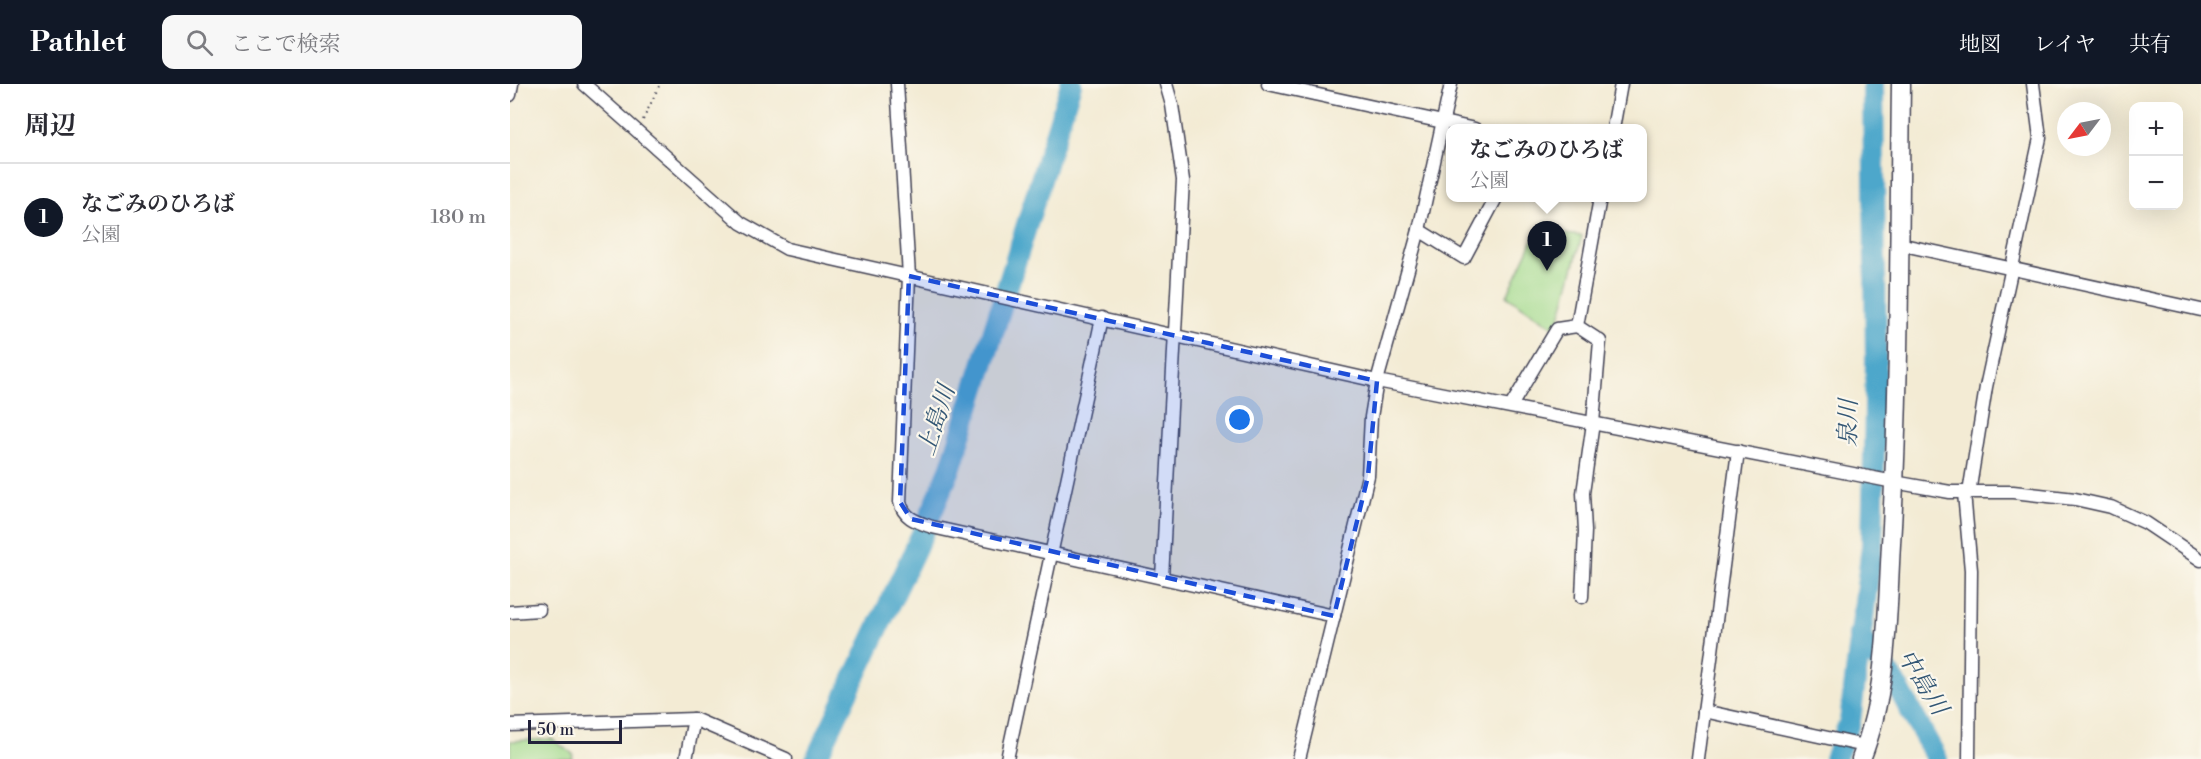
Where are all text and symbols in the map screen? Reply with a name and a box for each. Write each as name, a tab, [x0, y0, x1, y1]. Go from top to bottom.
search box	[162, 15, 582, 69]
text: Pathlet	[30, 25, 126, 60]
icon: search	[183, 26, 216, 59]
text: ここで検索	[231, 31, 341, 58]
text: 地図	[1959, 32, 2001, 58]
text: レイヤ	[2034, 32, 2096, 58]
text: 共有	[2129, 32, 2171, 58]
north arrow	[2057, 102, 2111, 156]
map controls	[2129, 102, 2183, 210]
button: +	[2129, 102, 2183, 156]
text: 周辺	[24, 110, 76, 142]
popup	[1446, 124, 1647, 202]
text: なごみのひろば	[1469, 137, 1624, 164]
button: −	[2129, 156, 2183, 210]
text: 公園	[1469, 169, 1509, 194]
text: なごみのひろば	[81, 191, 235, 218]
text: 1	[39, 205, 48, 230]
text: 180 m	[431, 205, 486, 230]
pin: 1	[1528, 222, 1566, 271]
text: 公園	[81, 223, 121, 248]
water label: 上島川	[912, 379, 963, 459]
water label: 泉川	[1834, 396, 1864, 447]
your location	[1225, 405, 1254, 434]
water label: 中島川	[1890, 644, 1956, 724]
scale bar	[528, 717, 622, 744]
text: 50 m	[537, 720, 574, 740]

